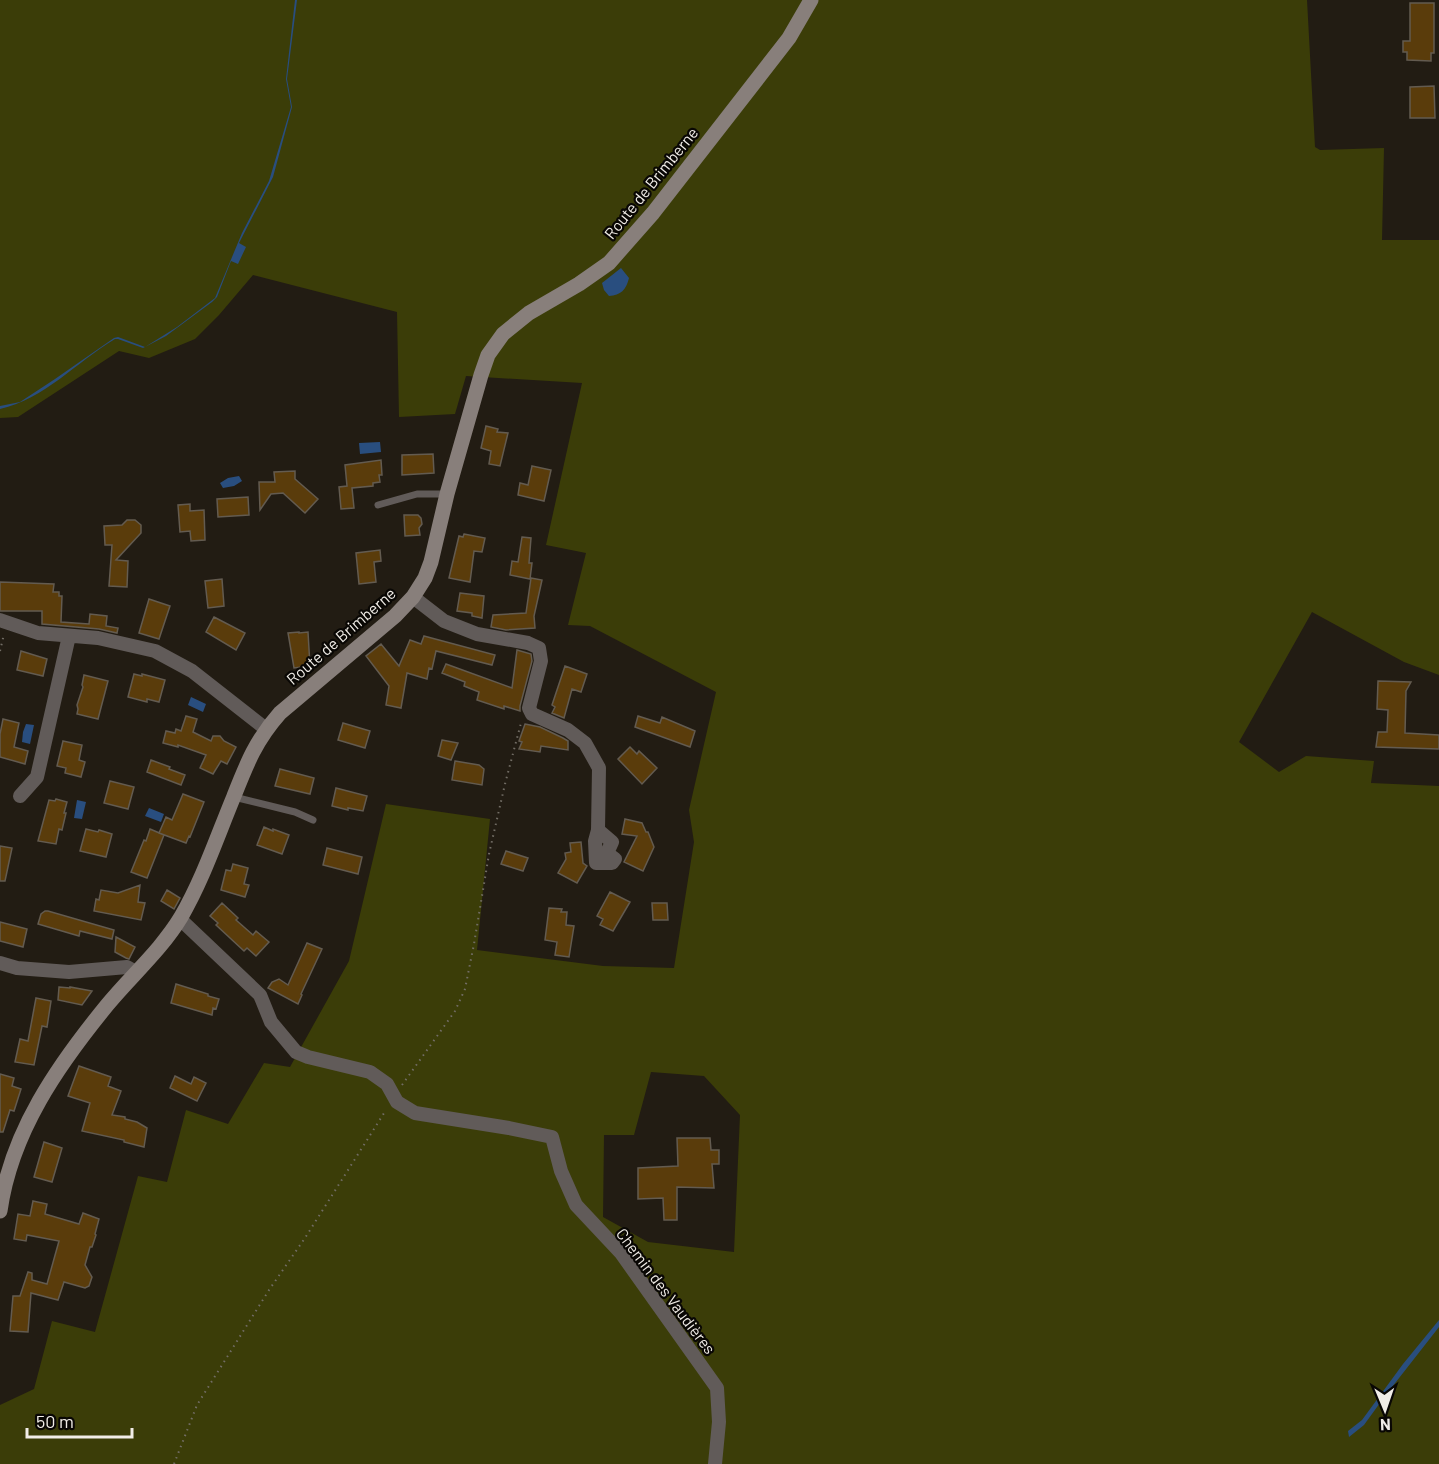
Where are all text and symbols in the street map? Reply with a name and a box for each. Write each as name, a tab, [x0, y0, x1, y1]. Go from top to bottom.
street label: Route de Brimberne	[600, 123, 701, 242]
street label: Route de Brimberne	[282, 583, 399, 688]
street label: Chemin des Vaudières	[613, 1224, 720, 1357]
north arrow	[1355, 1380, 1415, 1440]
scale bar	[27, 1401, 132, 1439]
text: 50 m	[36, 1410, 74, 1432]
text: N	[1380, 1416, 1391, 1435]

